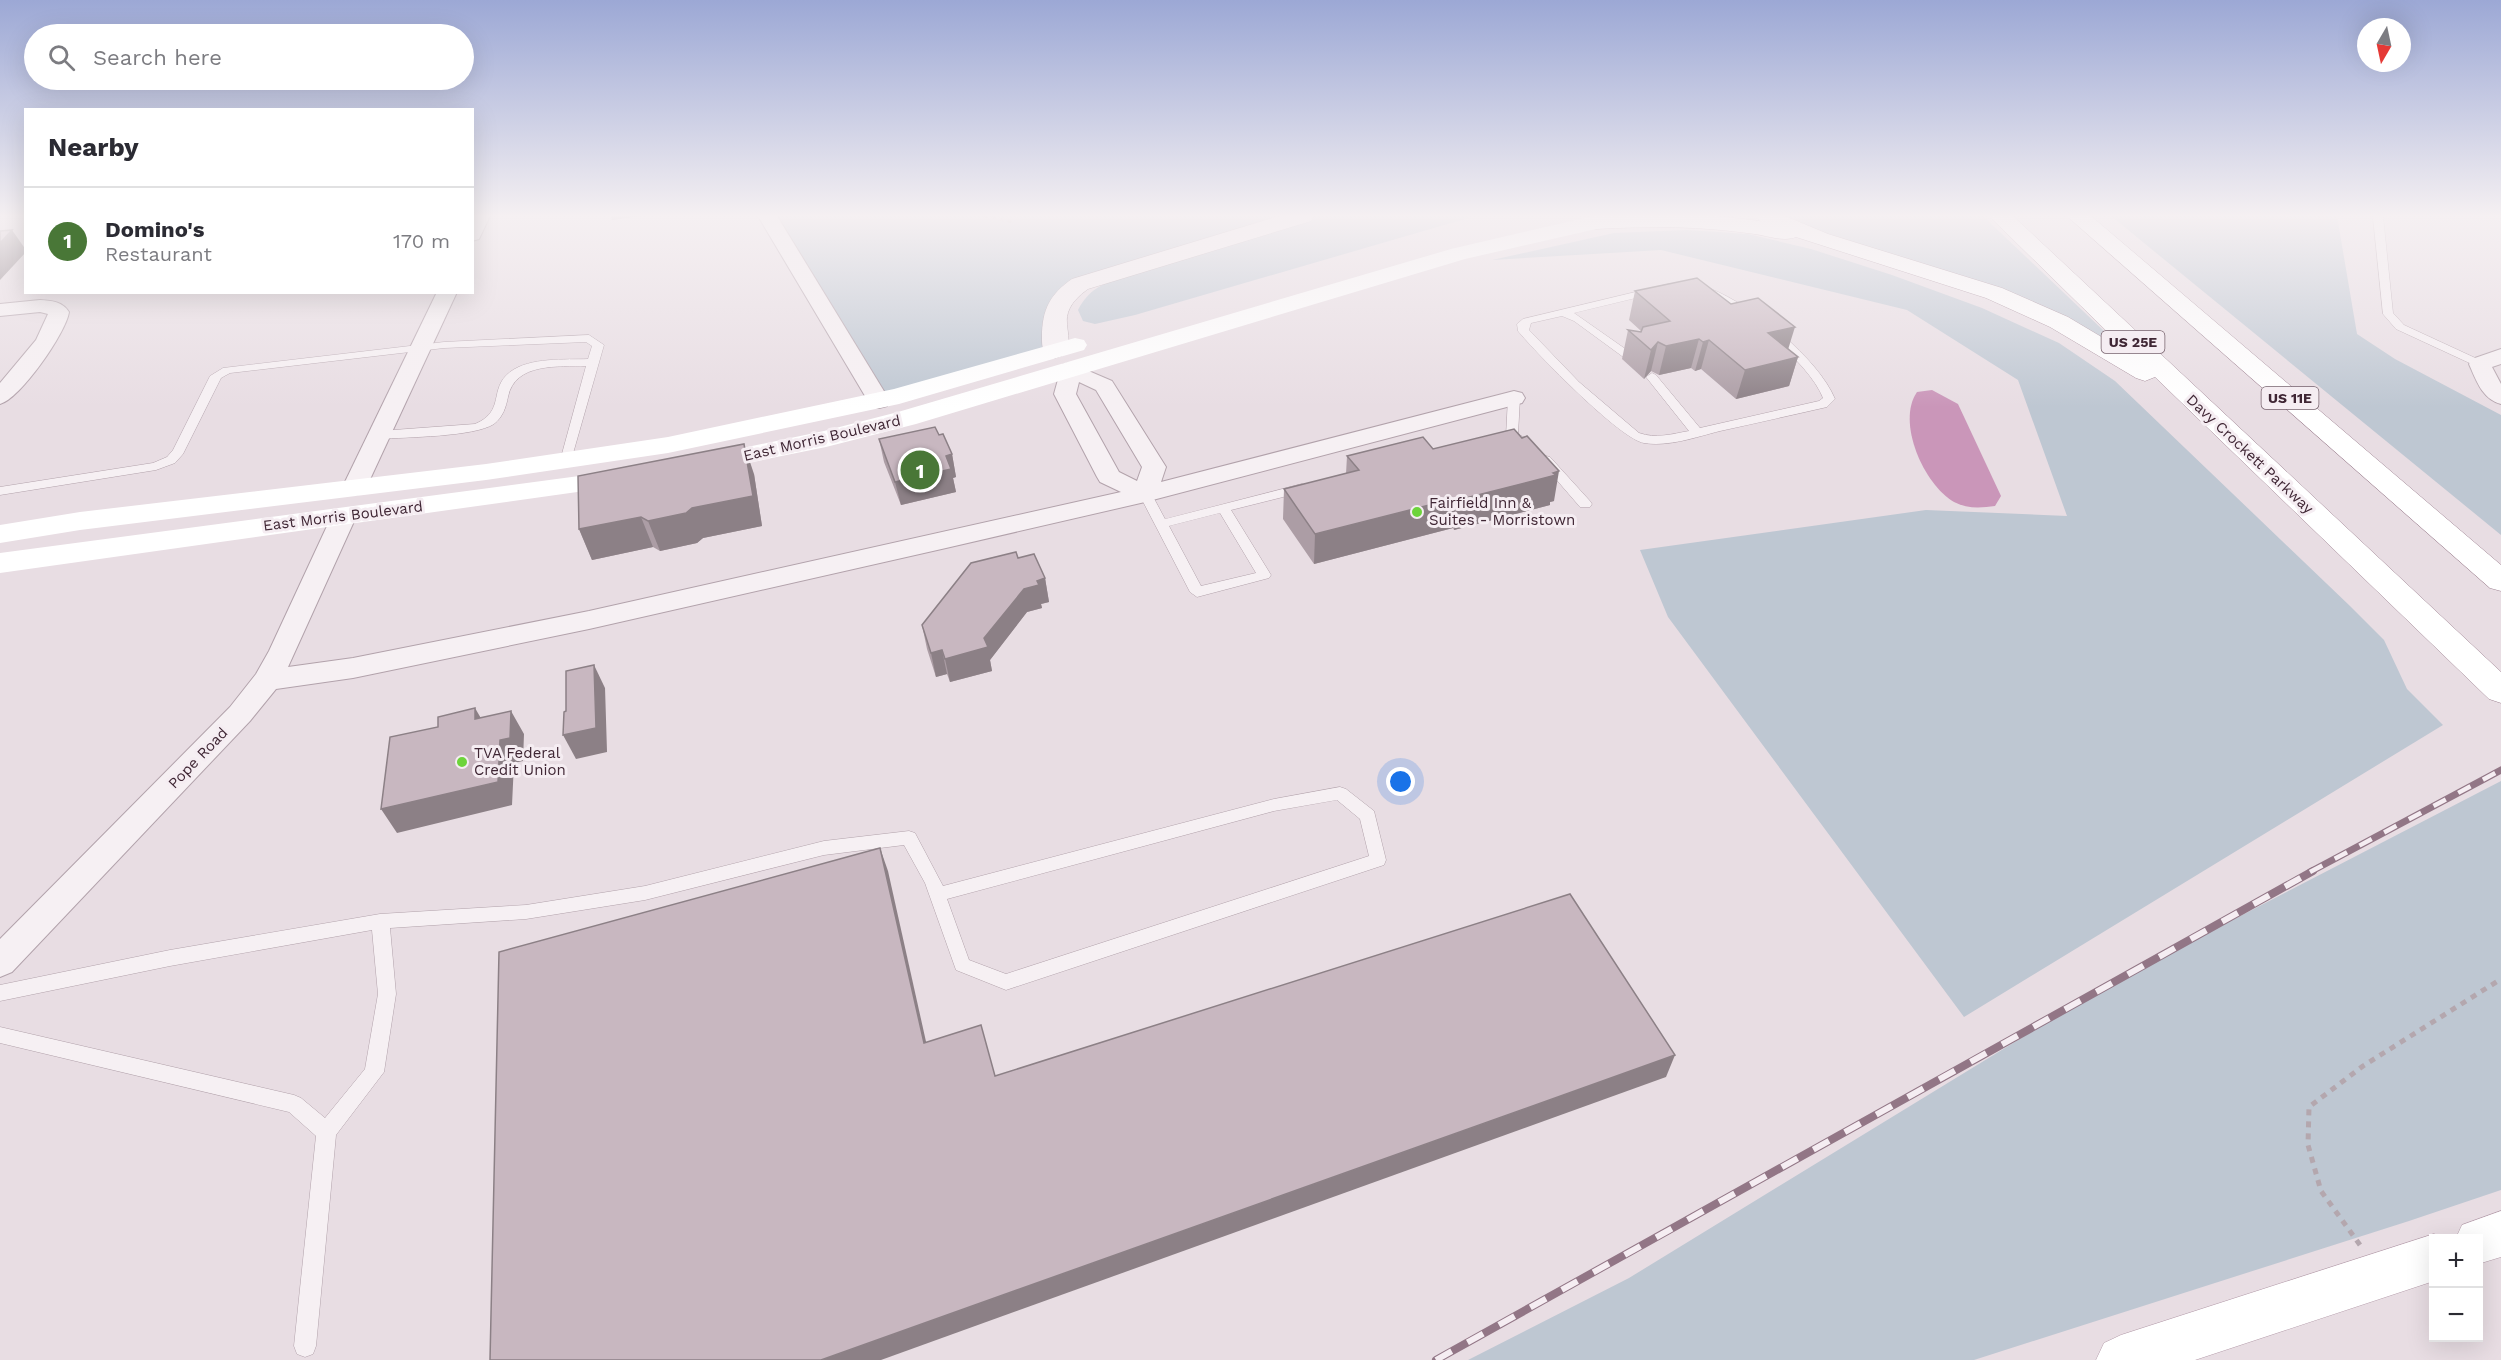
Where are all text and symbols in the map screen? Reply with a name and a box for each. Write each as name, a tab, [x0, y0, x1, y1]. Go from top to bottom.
north arrow	[2357, 18, 2411, 72]
search box	[24, 24, 474, 90]
icon: search	[45, 41, 78, 74]
text: Search here	[93, 45, 222, 70]
text: Nearby	[48, 132, 139, 162]
text: Domino's	[105, 217, 204, 242]
text: 1	[63, 229, 72, 253]
text: 170 m	[393, 229, 450, 253]
text: Restaurant	[105, 242, 212, 266]
road number: US 25E	[2102, 331, 2164, 353]
road number: US 11E	[2262, 387, 2318, 409]
street label: Davy Crockett Parkway	[2183, 391, 2317, 518]
street label: East Morris Boulevard	[742, 411, 902, 465]
pin: 1	[900, 448, 940, 492]
place label: Fairfield Inn & Suites - Morristown	[1429, 494, 1575, 529]
street label: East Morris Boulevard	[262, 497, 424, 535]
marker: Fairfield Inn & Suites - Morristown	[1410, 505, 1424, 519]
street label: Pope Road	[164, 724, 232, 792]
place label: TVA Federal Credit Union	[474, 744, 566, 779]
marker: TVA Federal Credit Union	[455, 755, 469, 769]
your location	[1386, 767, 1415, 796]
map controls	[2429, 1234, 2483, 1342]
button: +	[2429, 1234, 2483, 1288]
button: −	[2429, 1288, 2483, 1342]

